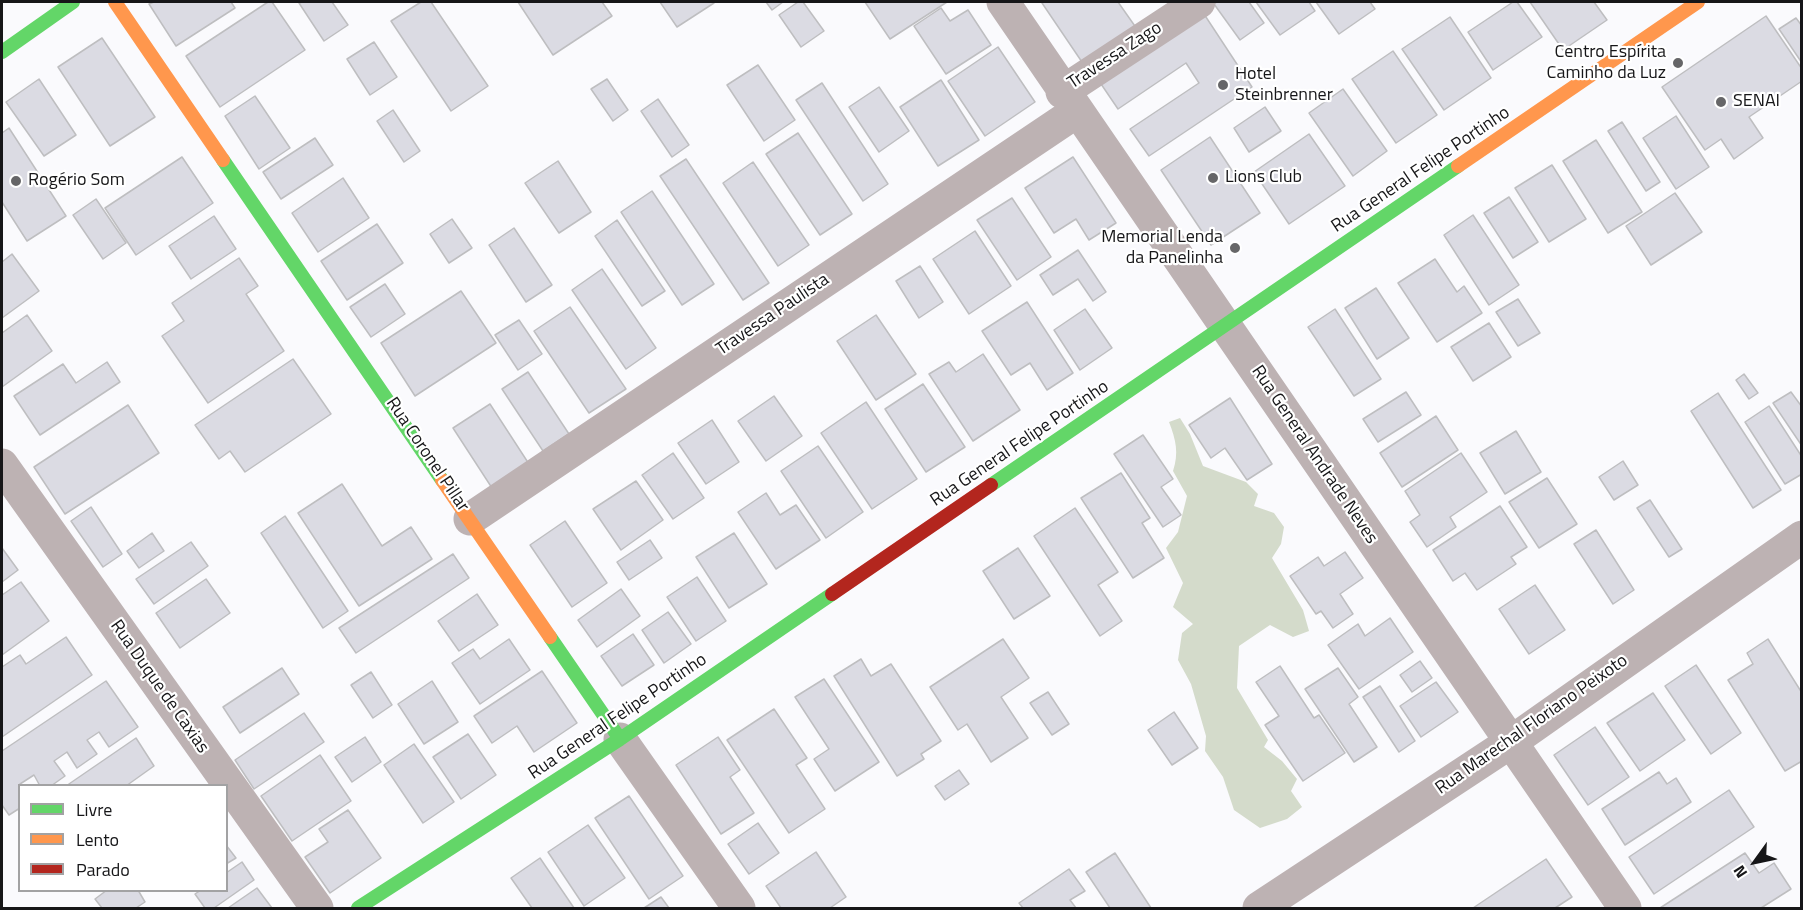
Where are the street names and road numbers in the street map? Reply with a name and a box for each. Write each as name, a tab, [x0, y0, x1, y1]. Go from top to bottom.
street label: Travessa Zago	[1064, 18, 1166, 94]
street label: Rua General Felipe Portinho	[1328, 102, 1514, 238]
street label: Travessa Paulista	[713, 269, 833, 361]
street label: Rua General Andrade Neves	[1246, 362, 1382, 548]
street label: Rua General Felipe Portinho	[927, 376, 1113, 512]
street label: Rua Coronel Pillar	[381, 394, 473, 516]
street label: Rua Duque de Caxias	[105, 616, 213, 758]
street label: Rua General Felipe Portinho	[525, 649, 711, 785]
street label: Rua Marechal Floriano Peixoto	[1432, 650, 1632, 800]

